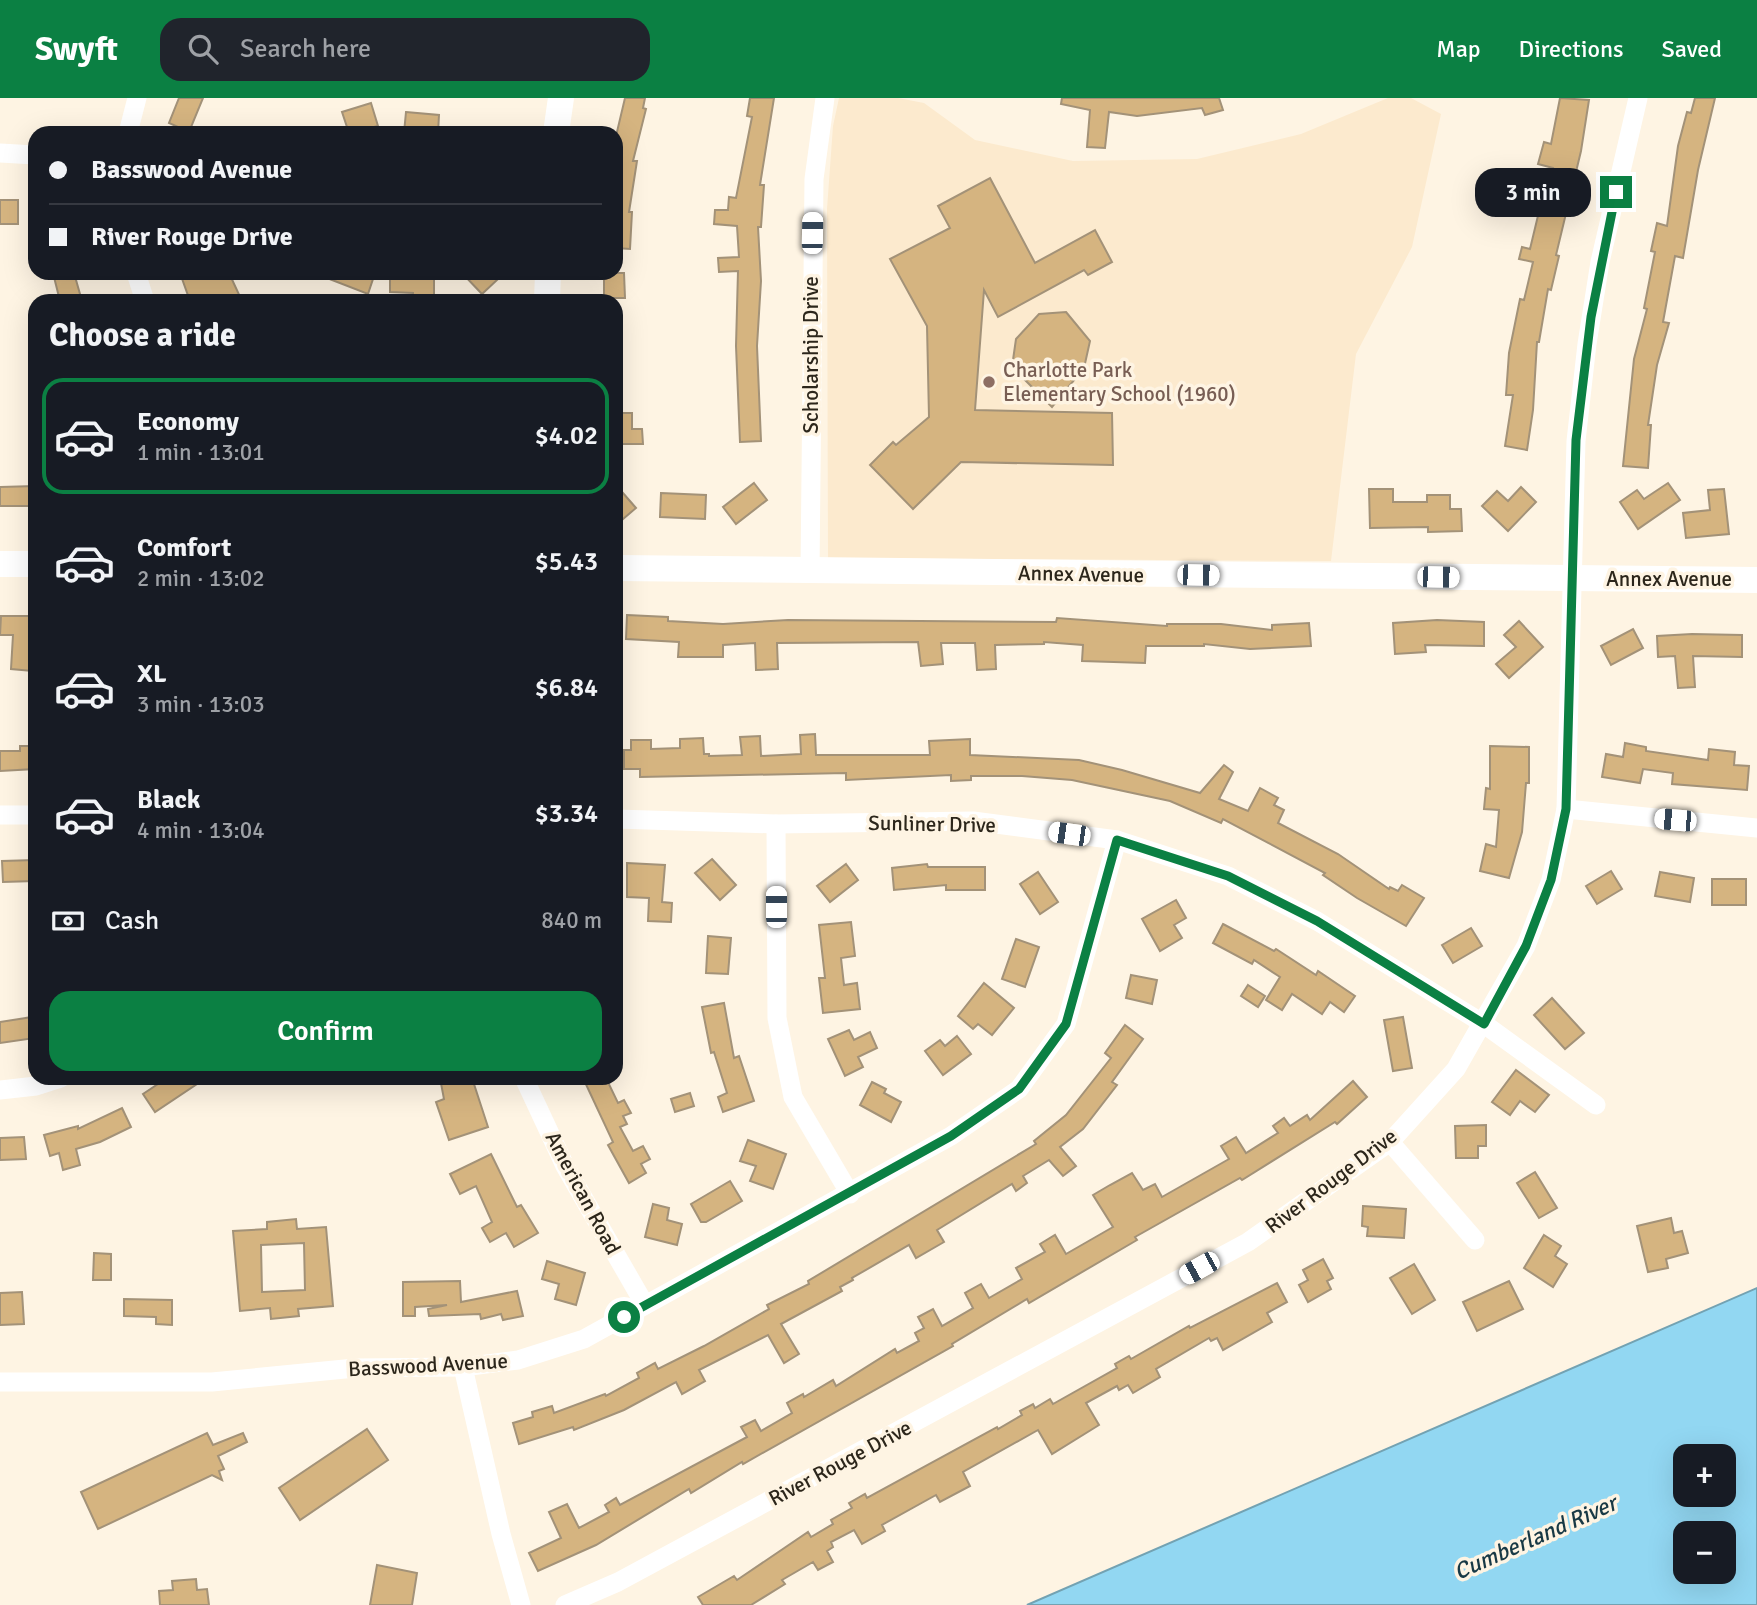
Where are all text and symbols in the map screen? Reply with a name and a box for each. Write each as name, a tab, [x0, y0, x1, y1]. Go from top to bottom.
search box	[160, 18, 650, 81]
text: Swyft	[35, 29, 118, 70]
icon: search	[184, 30, 222, 68]
text: Search here	[240, 33, 371, 65]
text: Map	[1436, 34, 1481, 64]
text: Directions	[1519, 34, 1624, 64]
text: Saved	[1662, 34, 1722, 64]
text: Basswood Avenue	[91, 154, 292, 186]
callout: 3 min	[1476, 168, 1592, 217]
route end	[1600, 176, 1632, 208]
text: 3 min	[1505, 178, 1561, 207]
car	[802, 212, 823, 254]
text: River Rouge Drive	[91, 221, 293, 253]
street label: Scholarship Drive	[798, 276, 824, 434]
text: Choose a ride	[49, 316, 236, 355]
place label: Charlotte Park Elementary School (1960)	[1003, 357, 1236, 407]
marker: Charlotte Park Elementary School (1960)	[981, 374, 997, 390]
icon: car	[53, 405, 116, 468]
text: Economy	[137, 406, 239, 438]
text: $4.02	[535, 420, 598, 452]
text: 1 min · 13:01	[137, 438, 265, 467]
icon: car	[53, 531, 116, 594]
text: Comfort	[137, 532, 231, 564]
text: $5.43	[535, 546, 598, 578]
street label: Annex Avenue	[1018, 560, 1144, 588]
text: 2 min · 13:02	[137, 564, 265, 593]
car	[1177, 564, 1220, 586]
car	[1417, 566, 1460, 588]
street label: Annex Avenue	[1606, 566, 1732, 592]
icon: car	[53, 657, 116, 720]
text: XL	[137, 658, 167, 690]
text: $6.84	[535, 672, 598, 704]
text: 3 min · 13:03	[137, 690, 265, 719]
icon: car	[53, 783, 116, 846]
text: Black	[137, 784, 200, 816]
text: $3.34	[535, 798, 598, 830]
car	[1654, 808, 1697, 832]
street label: Sunliner Drive	[868, 810, 996, 838]
text: 4 min · 13:04	[137, 816, 265, 845]
car	[1047, 821, 1092, 847]
car	[766, 886, 787, 928]
icon: cash	[49, 902, 87, 940]
text: Cash	[105, 905, 159, 937]
text: 840 m	[541, 906, 602, 935]
button: Confirm	[49, 991, 602, 1071]
street label: River Rouge Drive	[1260, 1123, 1402, 1239]
street label: American Road	[540, 1127, 626, 1259]
car	[1176, 1249, 1223, 1287]
route start	[608, 1301, 640, 1333]
street label: Basswood Avenue	[347, 1348, 509, 1382]
street label: River Rouge Drive	[764, 1414, 916, 1512]
map controls	[1673, 1444, 1736, 1584]
button: +	[1673, 1444, 1736, 1507]
water label: Cumberland River	[1449, 1487, 1624, 1586]
button: −	[1673, 1521, 1736, 1584]

